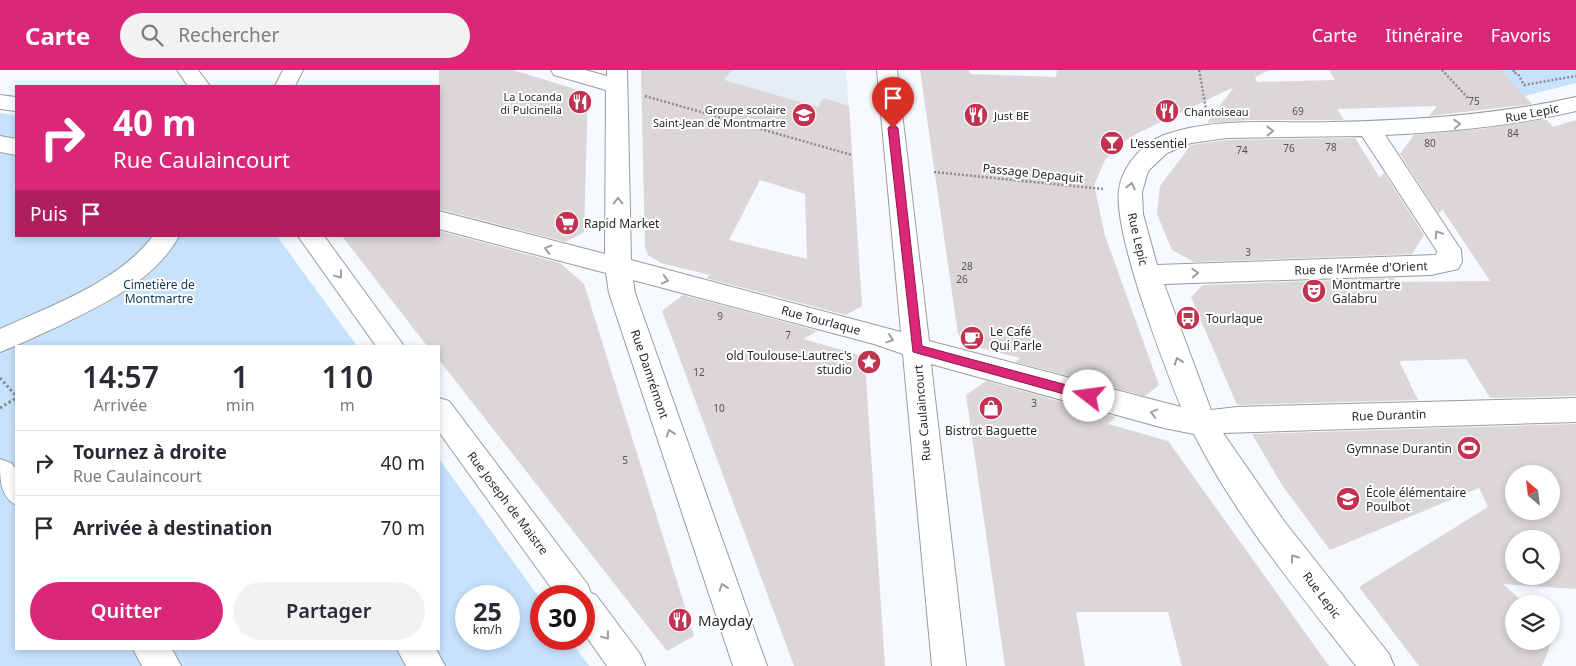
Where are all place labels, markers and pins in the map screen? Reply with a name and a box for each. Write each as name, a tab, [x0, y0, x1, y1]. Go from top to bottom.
pin	[872, 77, 914, 128]
place label: La Locanda di Pulcinella	[500, 89, 562, 117]
restaurant icon: La Locanda di Pulcinella	[567, 89, 593, 115]
restaurant icon: Chantoiseau	[1154, 98, 1180, 124]
place label: Groupe scolaire Saint-Jean de Montmartre	[653, 102, 786, 130]
school or university icon: Groupe scolaire Saint-Jean de Montmartre	[791, 102, 817, 128]
restaurant icon: Just BE	[963, 102, 989, 128]
place label: Chantoiseau	[1184, 104, 1249, 119]
place label: Just BE	[993, 108, 1029, 123]
bar icon: L'essentiel	[1099, 130, 1125, 156]
place label: L'essentiel	[1130, 135, 1187, 152]
supermarket icon: Rapid Market	[554, 210, 580, 236]
place label: Rapid Market	[584, 215, 660, 232]
place label: Montmartre Galabru	[1332, 276, 1401, 307]
theatre icon: Montmartre Galabru	[1301, 278, 1327, 304]
bus stop icon: Tourlaque	[1175, 305, 1201, 331]
place label: Tourlaque	[1206, 310, 1263, 327]
place label: Le Café Qui Parle	[990, 323, 1042, 354]
cafe icon: Le Café Qui Parle	[959, 325, 985, 351]
place label: old Toulouse-Lautrec's studio	[726, 347, 852, 378]
place icon: old Toulouse-Lautrec's studio	[856, 349, 882, 375]
shop icon: Bistrot Baguette	[978, 395, 1004, 421]
place label: Bistrot Baguette	[945, 422, 1037, 439]
sports icon: Gymnase Durantin	[1456, 435, 1482, 461]
place label: Gymnase Durantin	[1346, 440, 1452, 457]
place label: École élémentaire Poulbot	[1366, 484, 1467, 515]
school or university icon: École élémentaire Poulbot	[1335, 486, 1361, 512]
restaurant icon: Mayday	[667, 607, 693, 633]
place label: Mayday	[698, 610, 753, 630]

